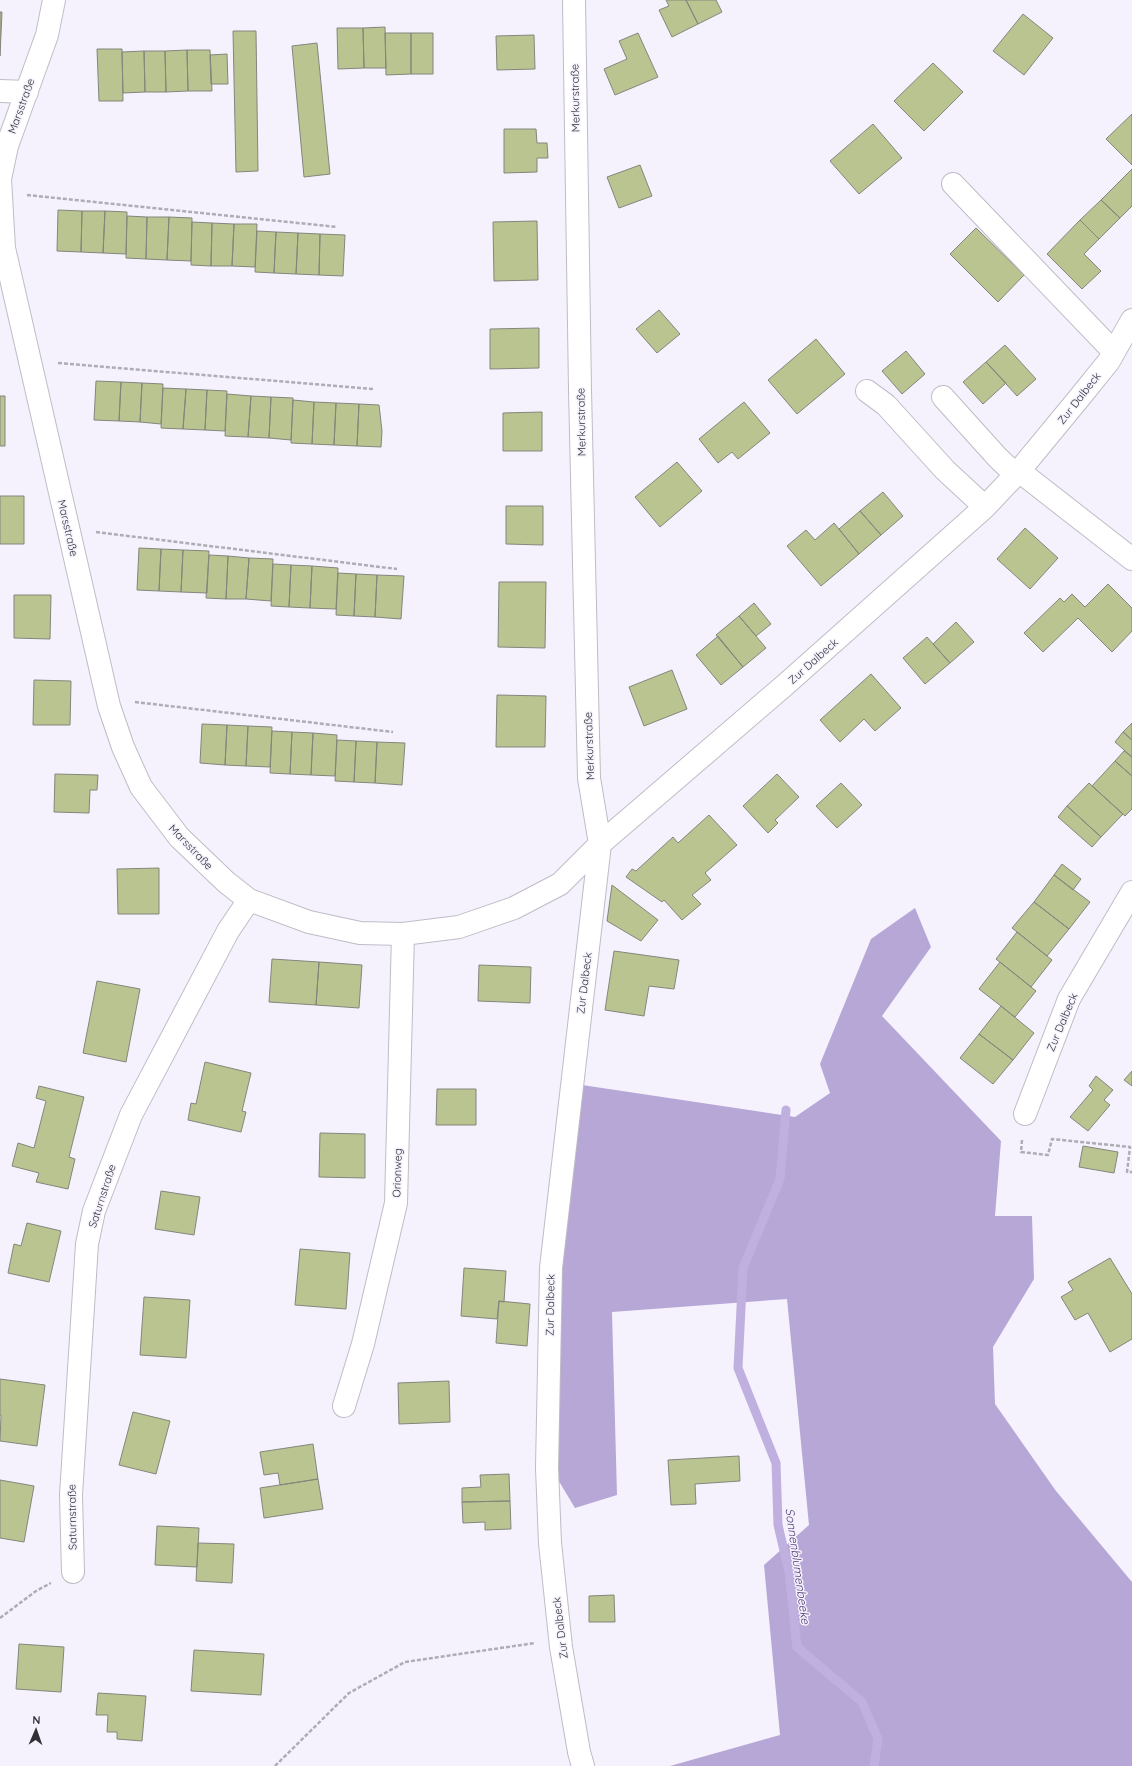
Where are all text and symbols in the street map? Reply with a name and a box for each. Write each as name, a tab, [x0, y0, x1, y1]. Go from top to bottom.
street label: Merkurstraße	[567, 64, 583, 132]
street label: Marsstraße	[5, 76, 37, 136]
street label: Zur Dalbeck	[1054, 369, 1104, 427]
street label: Merkurstraße	[573, 388, 589, 456]
street label: Marsstraße	[55, 498, 81, 558]
street label: Zur Dalbeck	[785, 635, 841, 687]
street label: Merkurstraße	[581, 712, 597, 780]
street label: Marsstraße	[166, 821, 216, 873]
street label: Zur Dalbeck	[573, 951, 595, 1015]
street label: Zur Dalbeck	[1043, 991, 1081, 1053]
street label: Orionweg	[389, 1148, 405, 1198]
street label: Saturnstraße	[85, 1162, 119, 1230]
street label: Zur Dalbeck	[542, 1274, 558, 1336]
street label: Saturnstraße	[64, 1484, 80, 1550]
water label: Sonnenblumenbeeke	[782, 1507, 814, 1626]
street label: Zur Dalbeck	[549, 1596, 571, 1660]
north arrow	[16, 1710, 56, 1750]
text: N	[32, 1713, 41, 1727]

